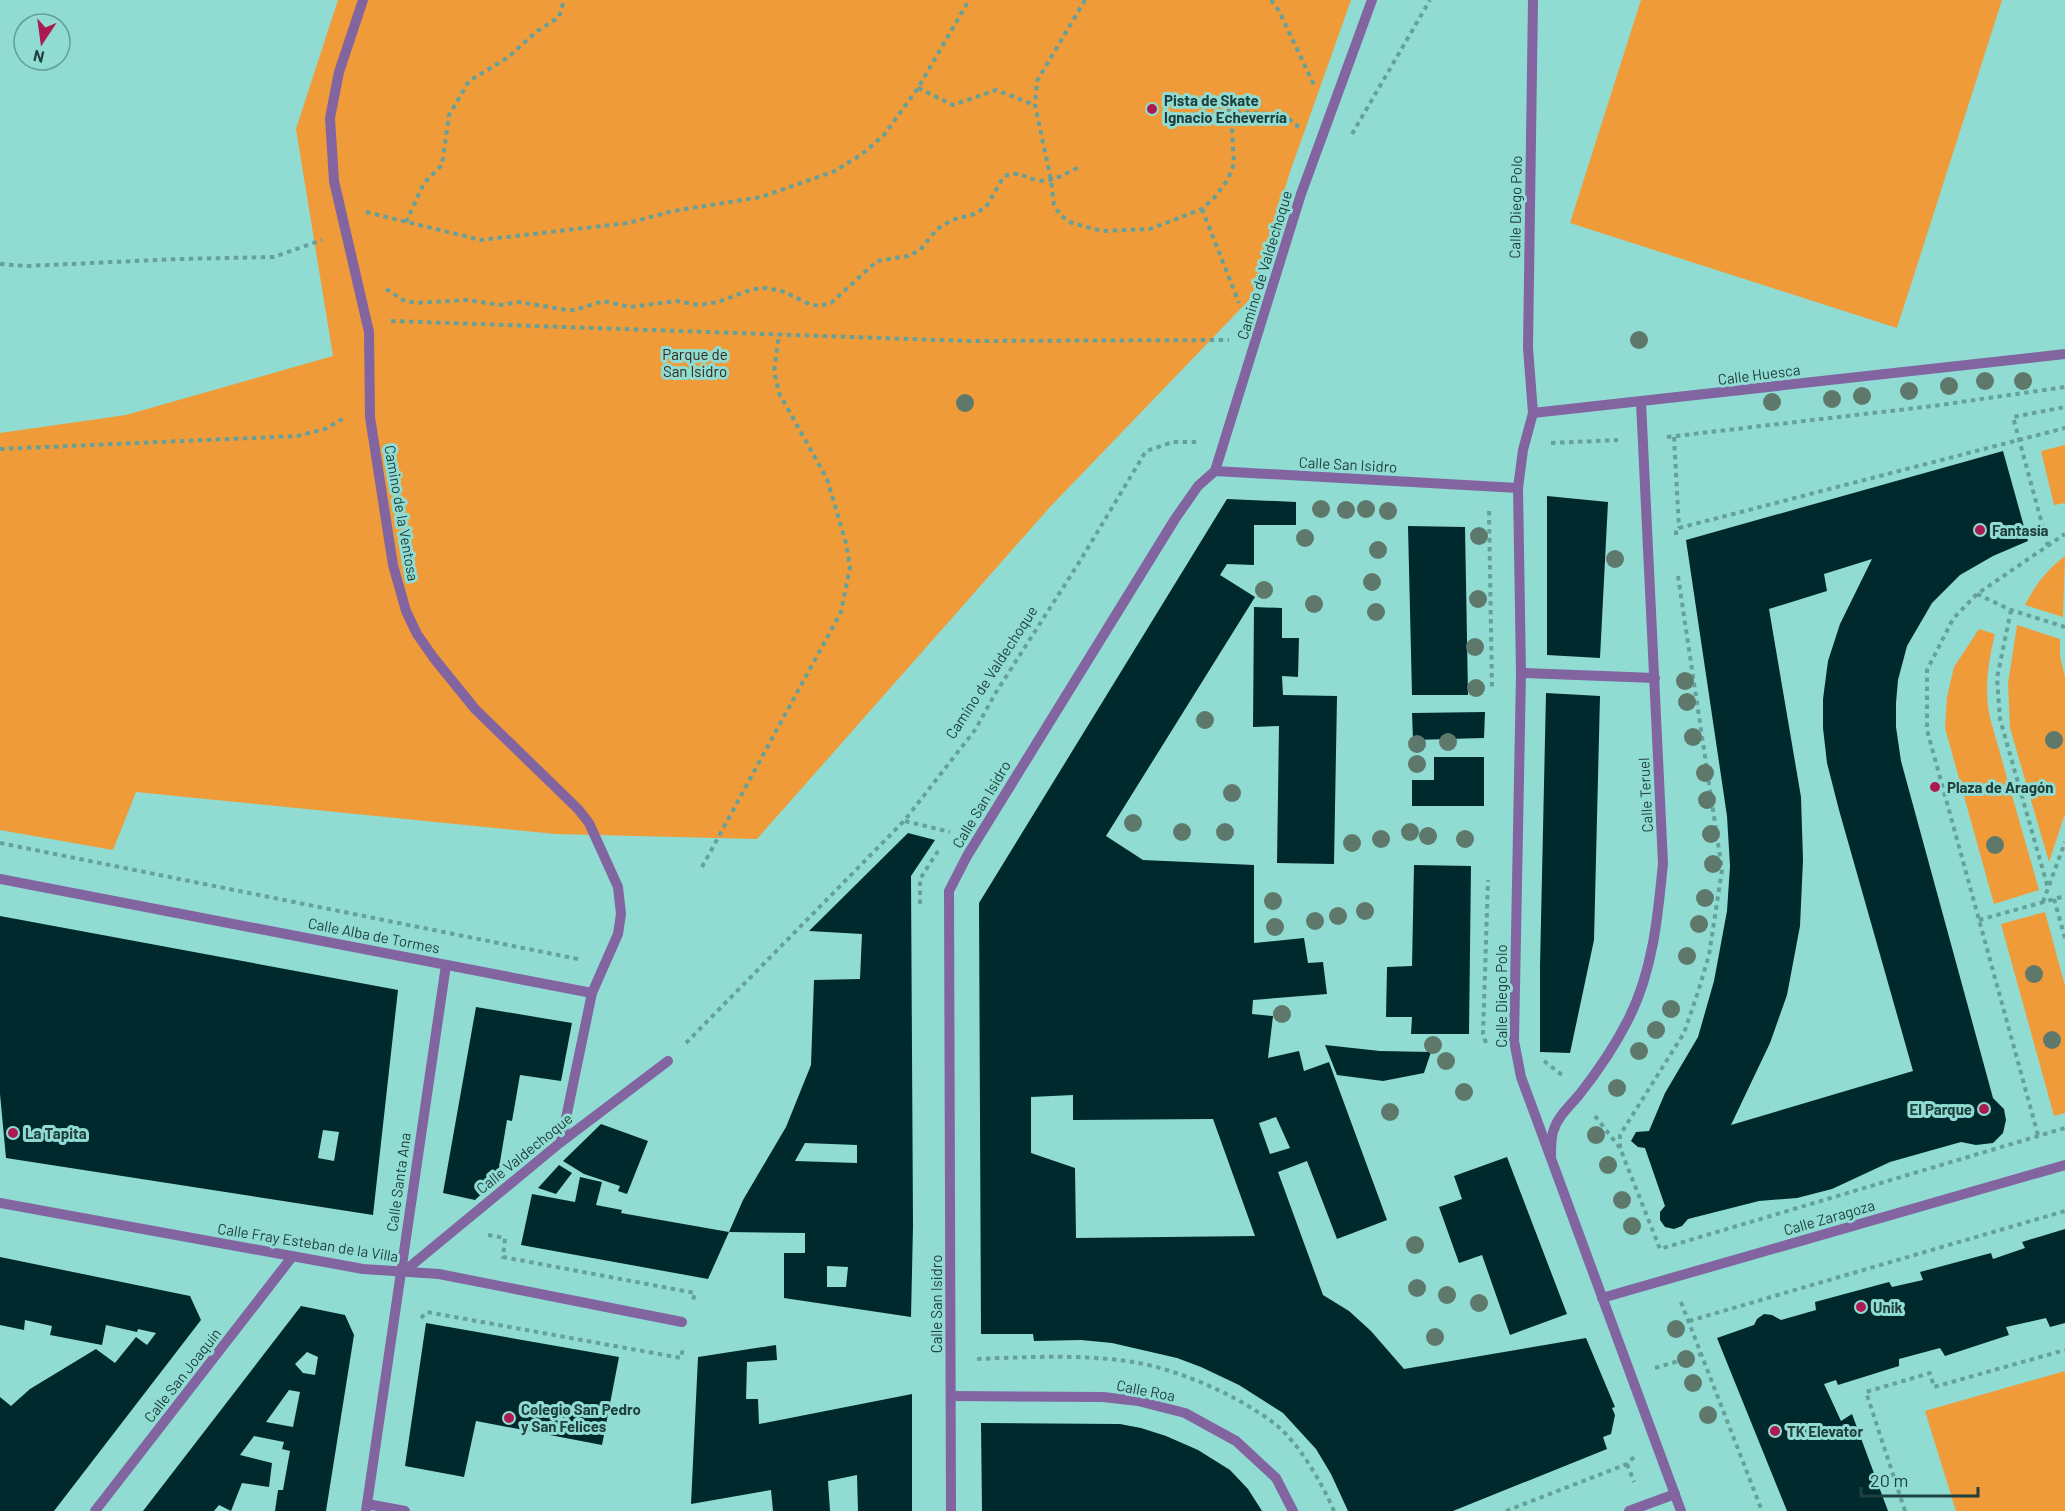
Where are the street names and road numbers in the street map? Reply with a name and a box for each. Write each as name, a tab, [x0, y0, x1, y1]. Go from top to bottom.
street label: Calle Diego Polo	[1505, 155, 1525, 259]
street label: Camino de Valdechoque	[1233, 188, 1295, 342]
street label: Calle Huesca	[1717, 360, 1801, 388]
street label: Camino de la Ventosa	[381, 444, 423, 582]
street label: Calle San Isidro	[1298, 452, 1398, 476]
street label: Camino de Valdechoque	[941, 602, 1041, 742]
street label: Calle San Isidro	[948, 757, 1014, 851]
street label: Calle Teruel	[1634, 757, 1656, 833]
street label: Calle Alba de Tormes	[307, 913, 441, 957]
street label: Calle Diego Polo	[1492, 944, 1510, 1048]
street label: Calle Valdechoque	[472, 1109, 576, 1197]
street label: Calle Santa Ana	[382, 1131, 414, 1233]
street label: Calle Zaragoza	[1781, 1195, 1877, 1239]
street label: Calle Fray Esteban de la Villa	[216, 1219, 400, 1265]
street label: Calle San Isidro	[927, 1255, 945, 1353]
street label: Calle San Joaquín	[140, 1324, 224, 1426]
street label: Calle Roa	[1115, 1375, 1177, 1405]

